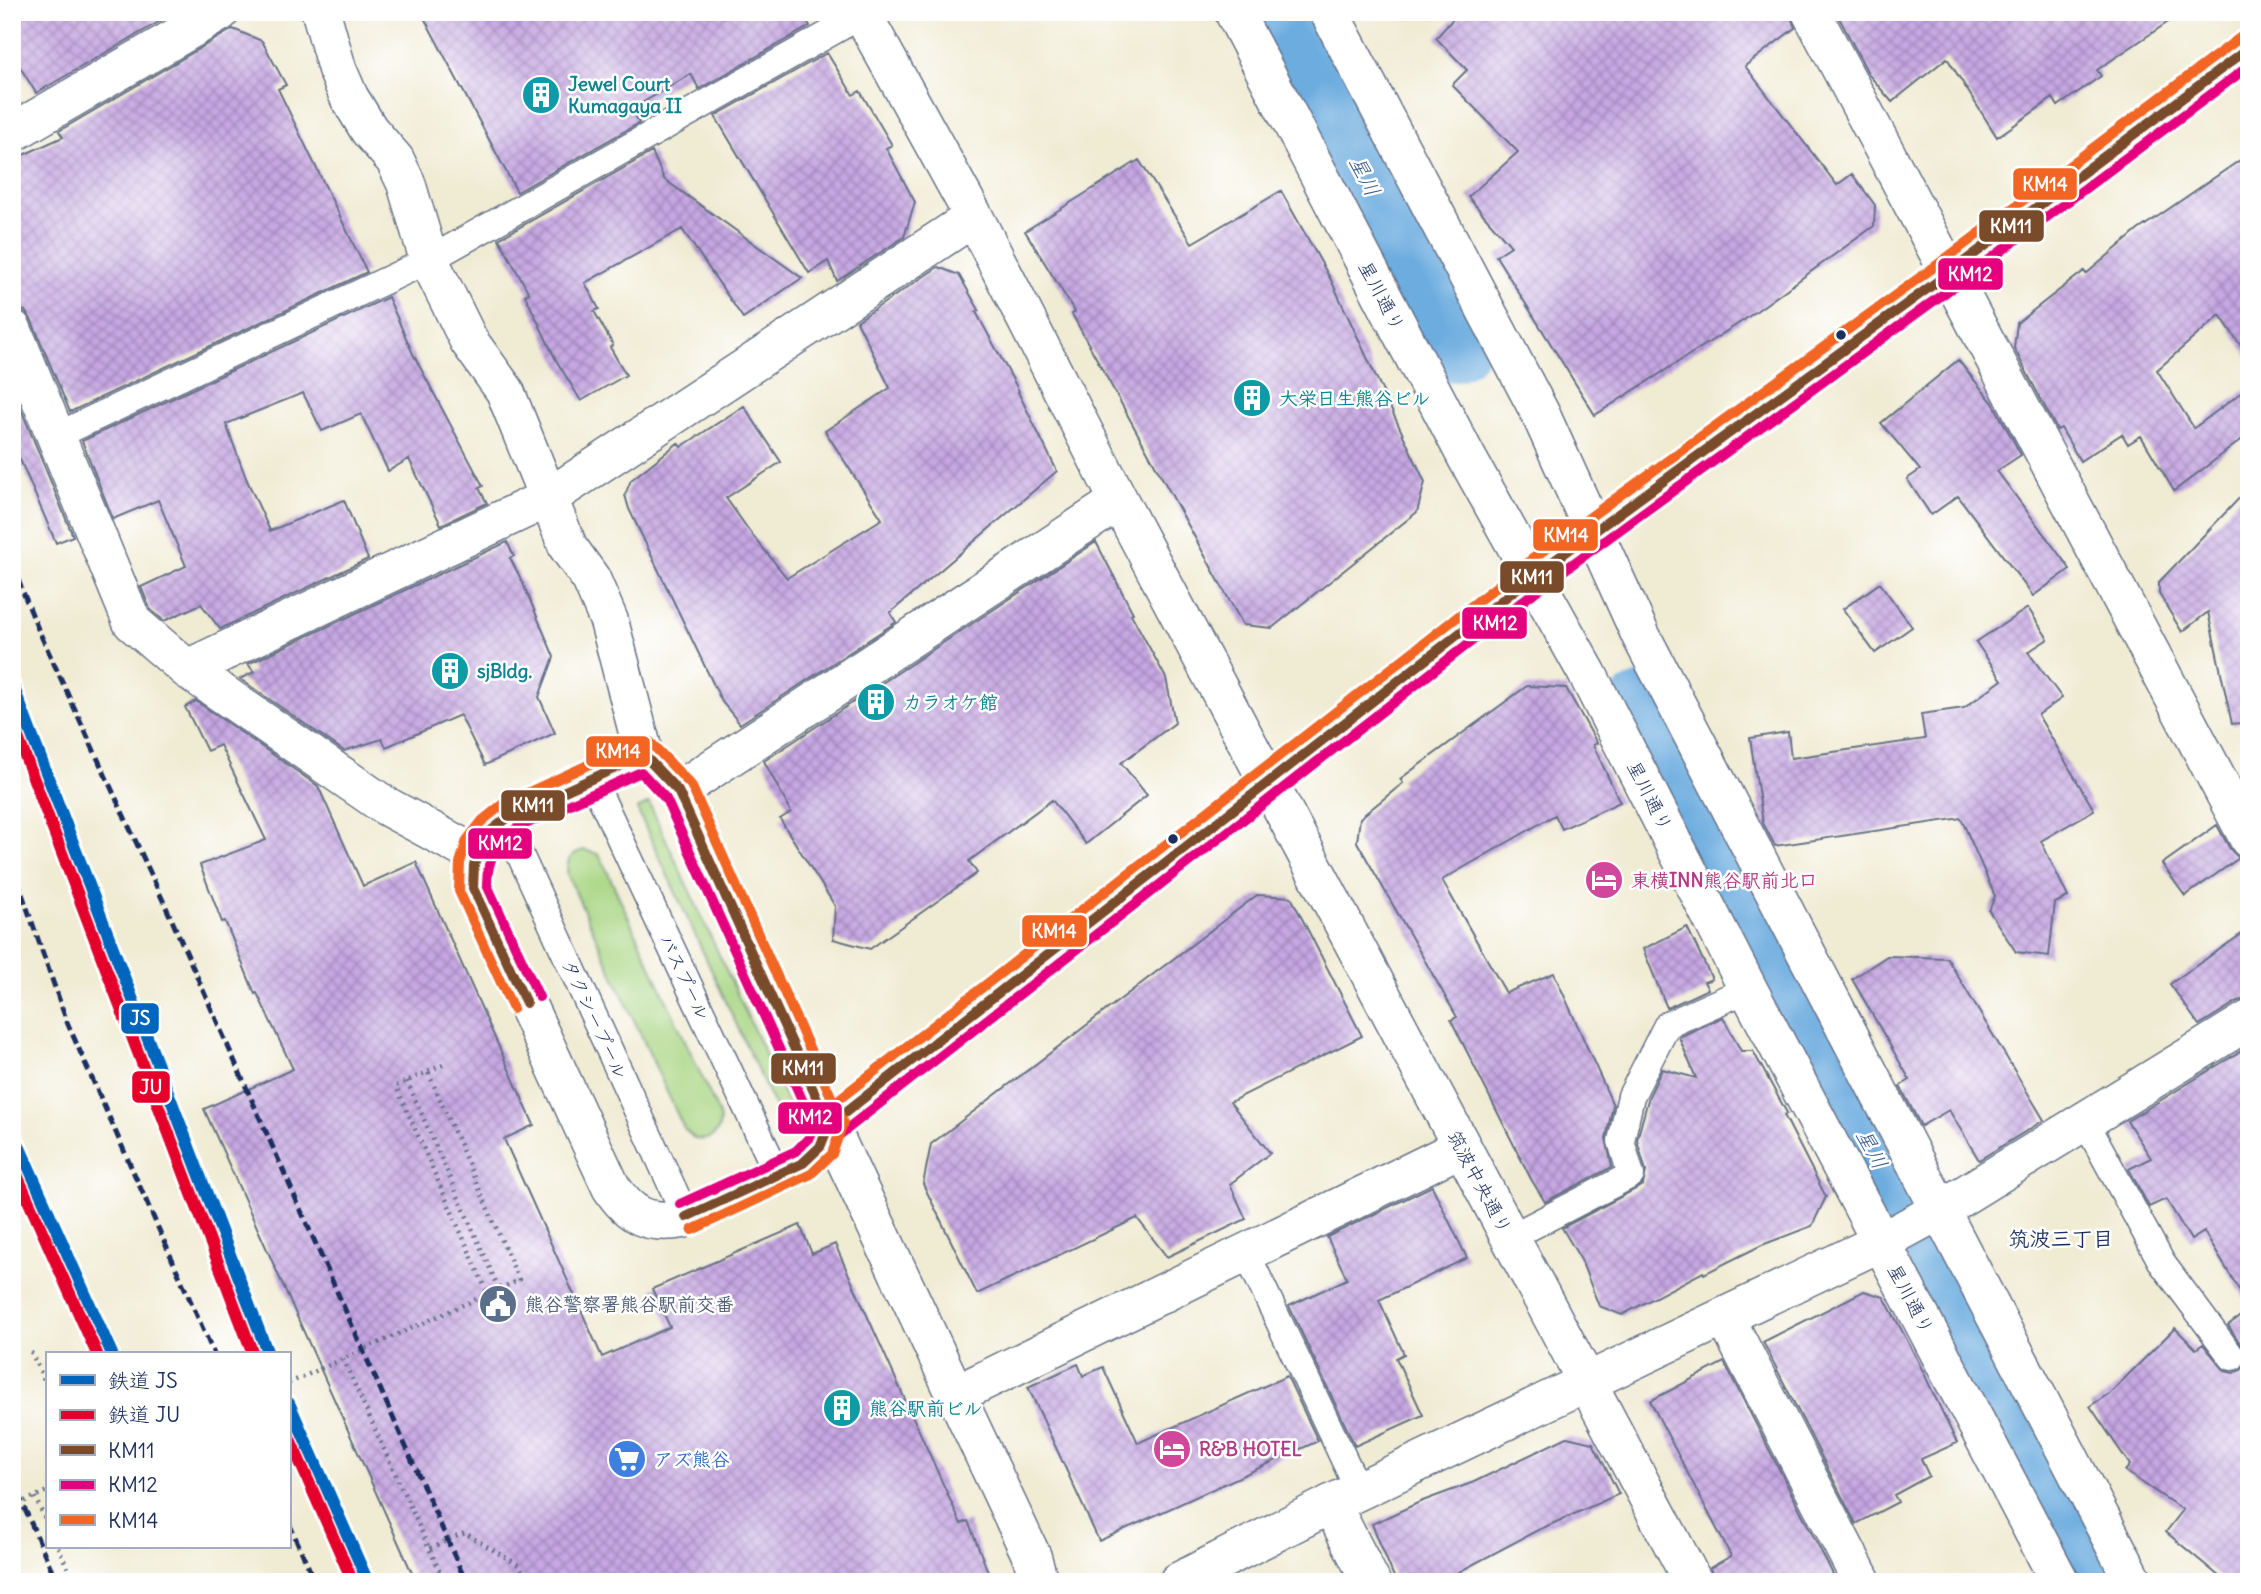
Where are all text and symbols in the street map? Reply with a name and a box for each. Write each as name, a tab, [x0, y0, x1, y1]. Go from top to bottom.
place label: Jewel Court Kumagaya II	[568, 72, 682, 118]
building icon: Jewel Court Kumagaya II	[520, 74, 562, 116]
water label: 星川	[1343, 151, 1387, 201]
line badge: KM14	[2012, 167, 2078, 201]
text: KM14	[2022, 172, 2068, 196]
line badge: KM11	[1978, 209, 2045, 243]
text: KM11	[1990, 214, 2032, 238]
street label: 星川通り	[1354, 257, 1410, 335]
line badge: KM12	[1937, 257, 2004, 291]
text: KM12	[1947, 262, 1993, 286]
unlabelled marker	[1834, 328, 1848, 342]
building icon: 大栄日生熊谷ビル	[1231, 377, 1273, 419]
place label: 大栄日生熊谷ビル	[1279, 386, 1431, 410]
line badge: KM14	[1532, 518, 1599, 552]
text: KM14	[1543, 523, 1589, 547]
line badge: KM11	[1499, 560, 1565, 594]
text: KM11	[1511, 565, 1553, 589]
line badge: KM12	[1461, 606, 1528, 640]
text: KM12	[1472, 611, 1518, 635]
building icon: sjBldg.	[429, 650, 471, 692]
place label: sjBldg.	[477, 659, 532, 683]
building icon: カラオケ館	[855, 681, 897, 723]
place label: カラオケ館	[903, 690, 998, 714]
line badge: KM14	[585, 735, 651, 768]
text: KM14	[595, 739, 641, 763]
street label: 星川通り	[1622, 757, 1678, 835]
line badge: KM11	[500, 789, 566, 822]
text: KM11	[512, 793, 554, 817]
line badge: KM12	[467, 827, 533, 860]
text: KM12	[477, 831, 523, 855]
unlabelled marker	[1166, 832, 1180, 846]
hotel icon: 東横INN熊谷駅前北口	[1583, 859, 1625, 901]
place label: 東横INN熊谷駅前北口	[1631, 868, 1818, 892]
line badge: KM14	[1021, 914, 1088, 948]
text: KM14	[1031, 919, 1077, 943]
street label: バスプール	[655, 930, 715, 1024]
street label: タクシープール	[557, 955, 633, 1083]
line badge: JS	[120, 1002, 160, 1035]
text: JS	[130, 1006, 151, 1030]
line badge: KM11	[770, 1052, 837, 1085]
text: KM11	[782, 1056, 824, 1080]
line badge: JU	[131, 1070, 171, 1104]
text: JU	[140, 1075, 162, 1099]
line badge: KM12	[777, 1101, 843, 1135]
text: KM12	[787, 1105, 833, 1129]
water label: 星川	[1850, 1124, 1894, 1174]
street label: 筑波中央通り	[1443, 1126, 1517, 1238]
district label: 筑波三丁目	[2009, 1225, 2114, 1252]
street label: 星川通り	[1883, 1260, 1939, 1338]
public building icon: 熊谷警察署熊谷駅前交番	[477, 1283, 519, 1325]
place label: 熊谷警察署熊谷駅前交番	[525, 1292, 734, 1316]
legend	[46, 1352, 290, 1548]
text: 鉄道 JS	[108, 1367, 178, 1394]
building icon: 熊谷駅前ビル	[821, 1387, 863, 1429]
place label: 熊谷駅前ビル	[869, 1396, 983, 1420]
text: 鉄道 JU	[108, 1401, 180, 1428]
hotel icon: R&B HOTEL	[1151, 1428, 1193, 1470]
text: KM11	[108, 1437, 155, 1464]
place label: R&B HOTEL	[1199, 1437, 1302, 1461]
supermarket icon: アズ熊谷	[606, 1438, 648, 1480]
place label: アズ熊谷	[654, 1447, 730, 1471]
text: KM12	[108, 1471, 158, 1498]
text: KM14	[108, 1507, 159, 1534]

